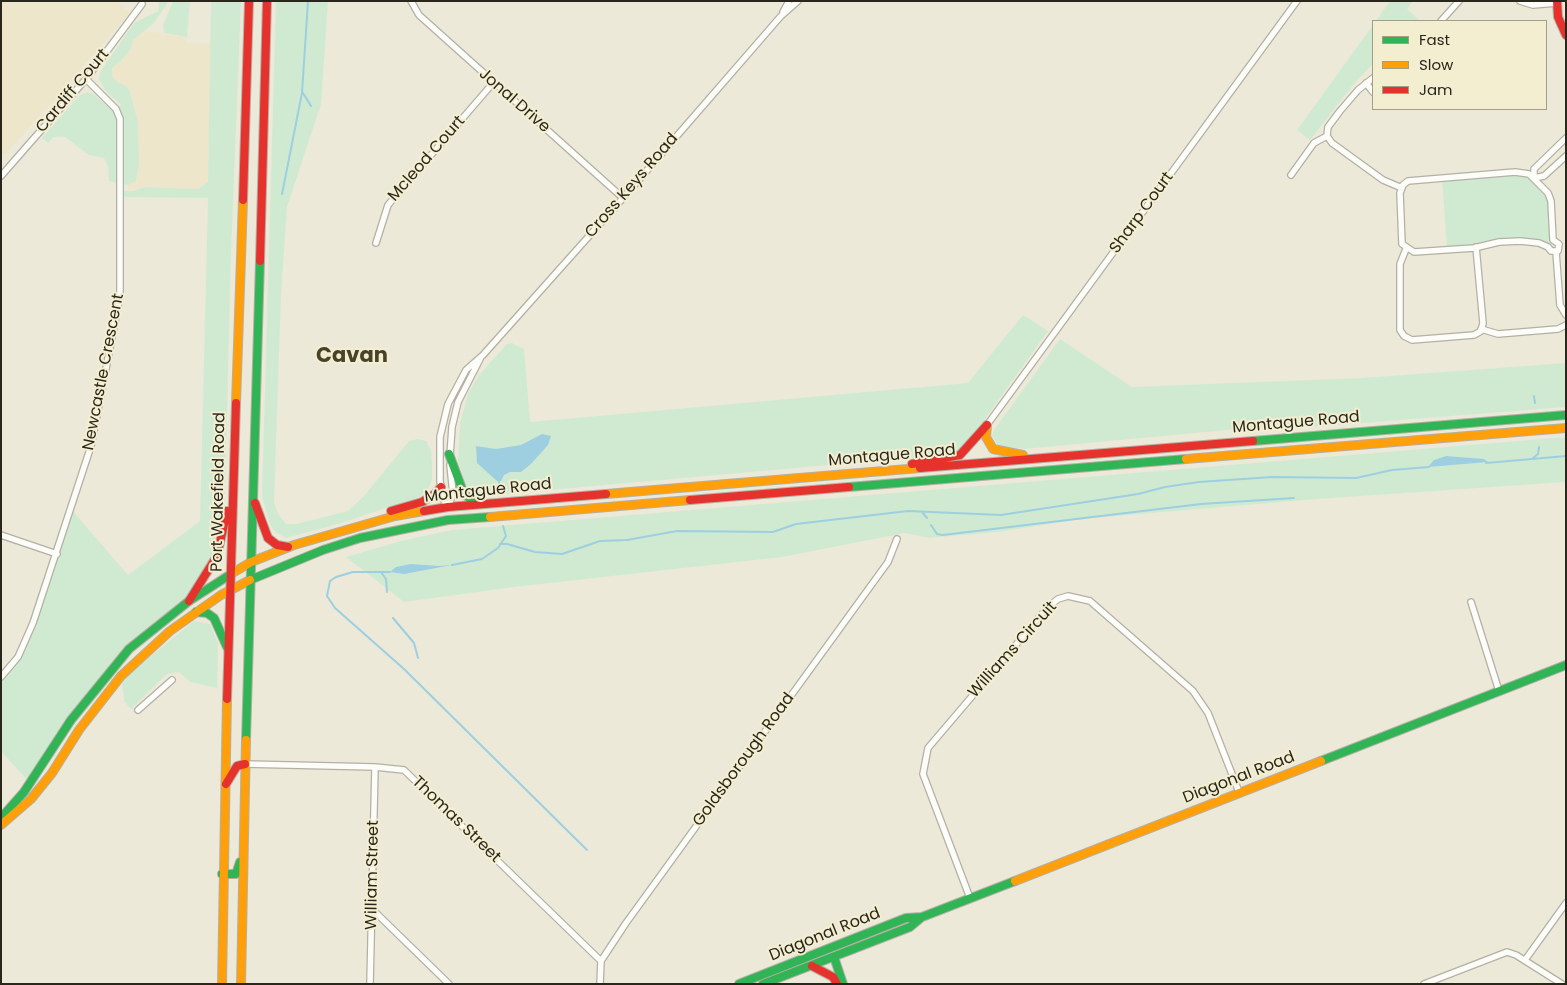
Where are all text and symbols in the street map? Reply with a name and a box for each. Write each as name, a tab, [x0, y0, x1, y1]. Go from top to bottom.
legend	[1372, 20, 1547, 110]
text: Fast	[1419, 29, 1450, 50]
street label: Cardiff Court	[32, 45, 114, 137]
text: Slow	[1419, 54, 1453, 75]
street label: Jonal Drive	[474, 65, 554, 137]
text: Jam	[1419, 79, 1453, 100]
street label: Mcleod Court	[385, 112, 469, 206]
street label: Cross Keys Road	[581, 130, 683, 242]
street label: Sharp Court	[1106, 168, 1178, 258]
street label: Newcastle Crescent	[79, 292, 129, 452]
district label: Cavan	[316, 344, 388, 370]
street label: Montague Road	[1232, 408, 1360, 438]
street label: Port Wakefield Road	[208, 412, 230, 572]
street label: Montague Road	[828, 441, 956, 471]
street label: Montague Road	[423, 475, 553, 507]
street label: Williams Circuit	[965, 598, 1061, 702]
street label: Goldsborough Road	[689, 690, 799, 830]
street label: Diagonal Road	[1180, 748, 1298, 808]
street label: Thomas Street	[408, 773, 504, 867]
street label: William Street	[362, 820, 384, 930]
street label: Diagonal Road	[767, 904, 883, 966]

